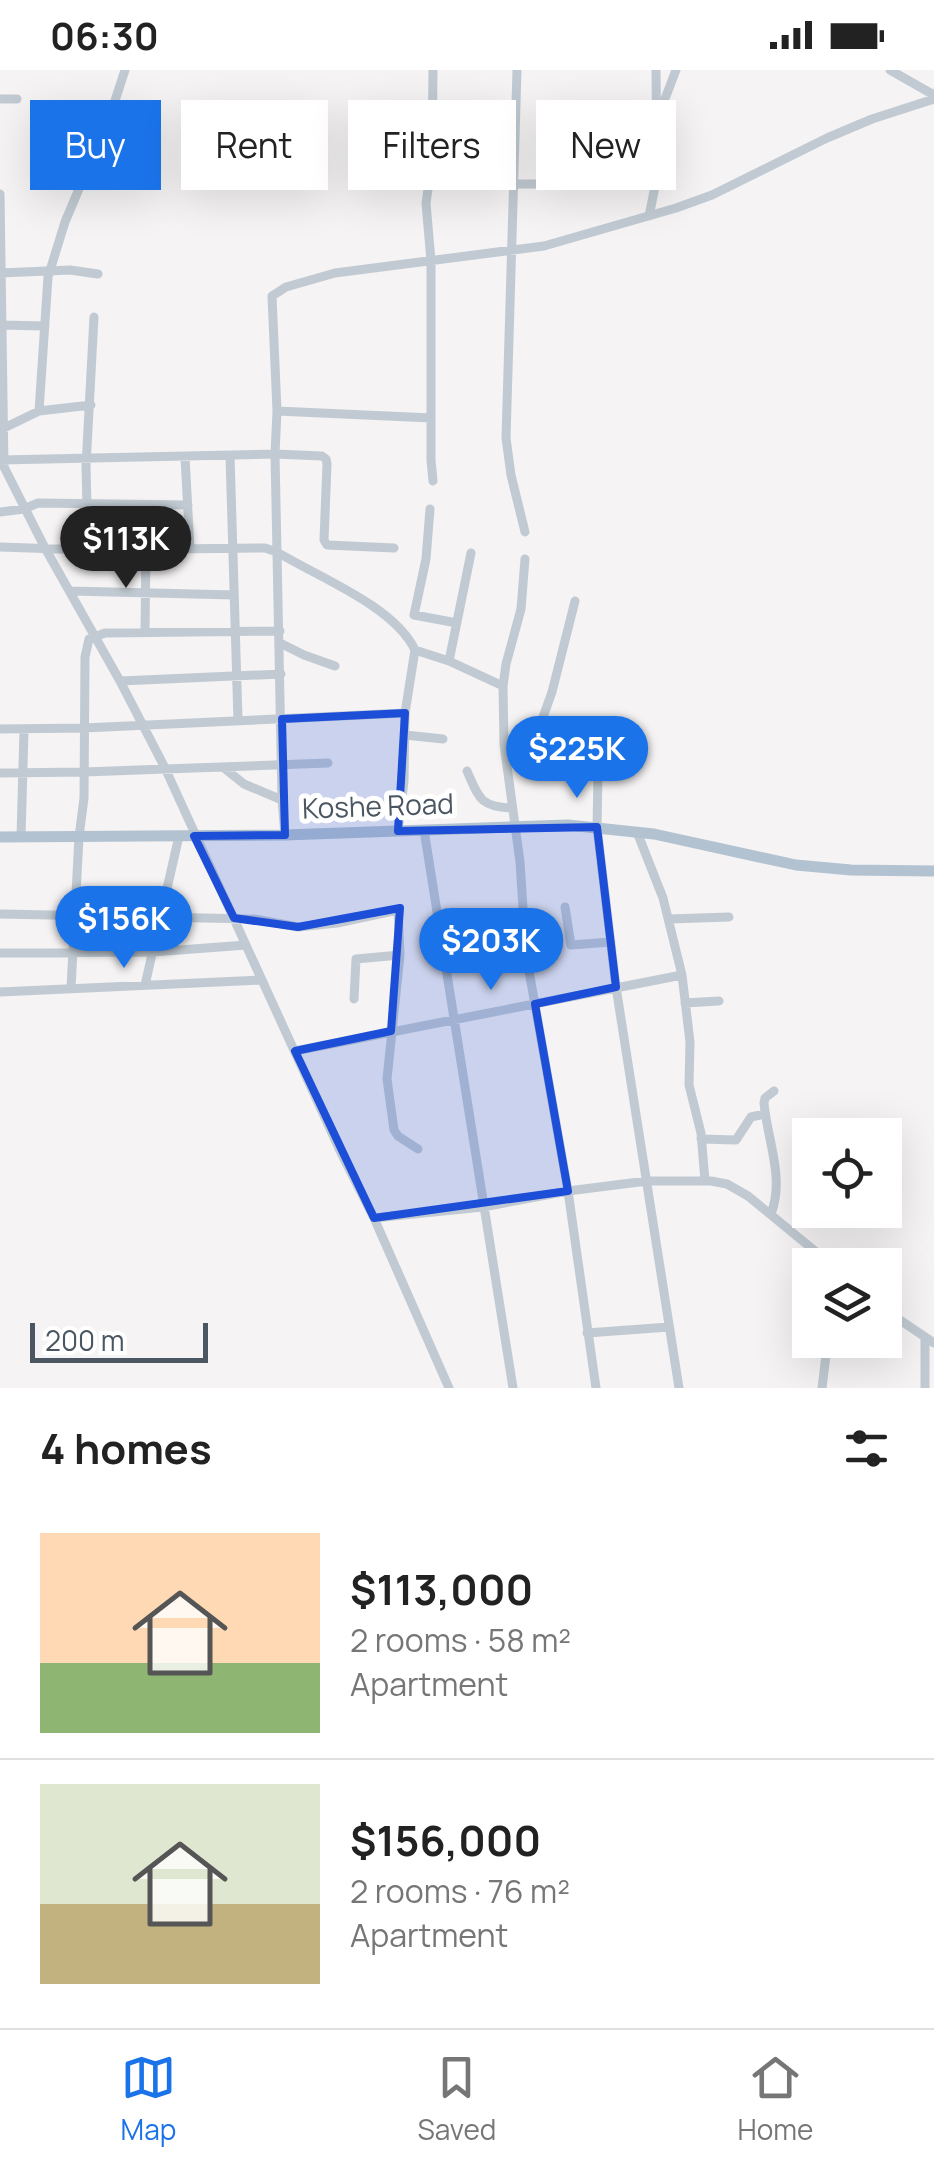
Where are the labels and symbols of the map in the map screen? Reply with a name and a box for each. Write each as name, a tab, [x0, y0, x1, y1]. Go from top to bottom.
pin: $113K	[56, 506, 196, 591]
pin: $225K	[507, 716, 647, 801]
street label: Koshe Road	[302, 783, 454, 827]
pin: $156K	[54, 886, 194, 971]
pin: $203K	[421, 908, 561, 993]
scale bar	[30, 1318, 208, 1362]

